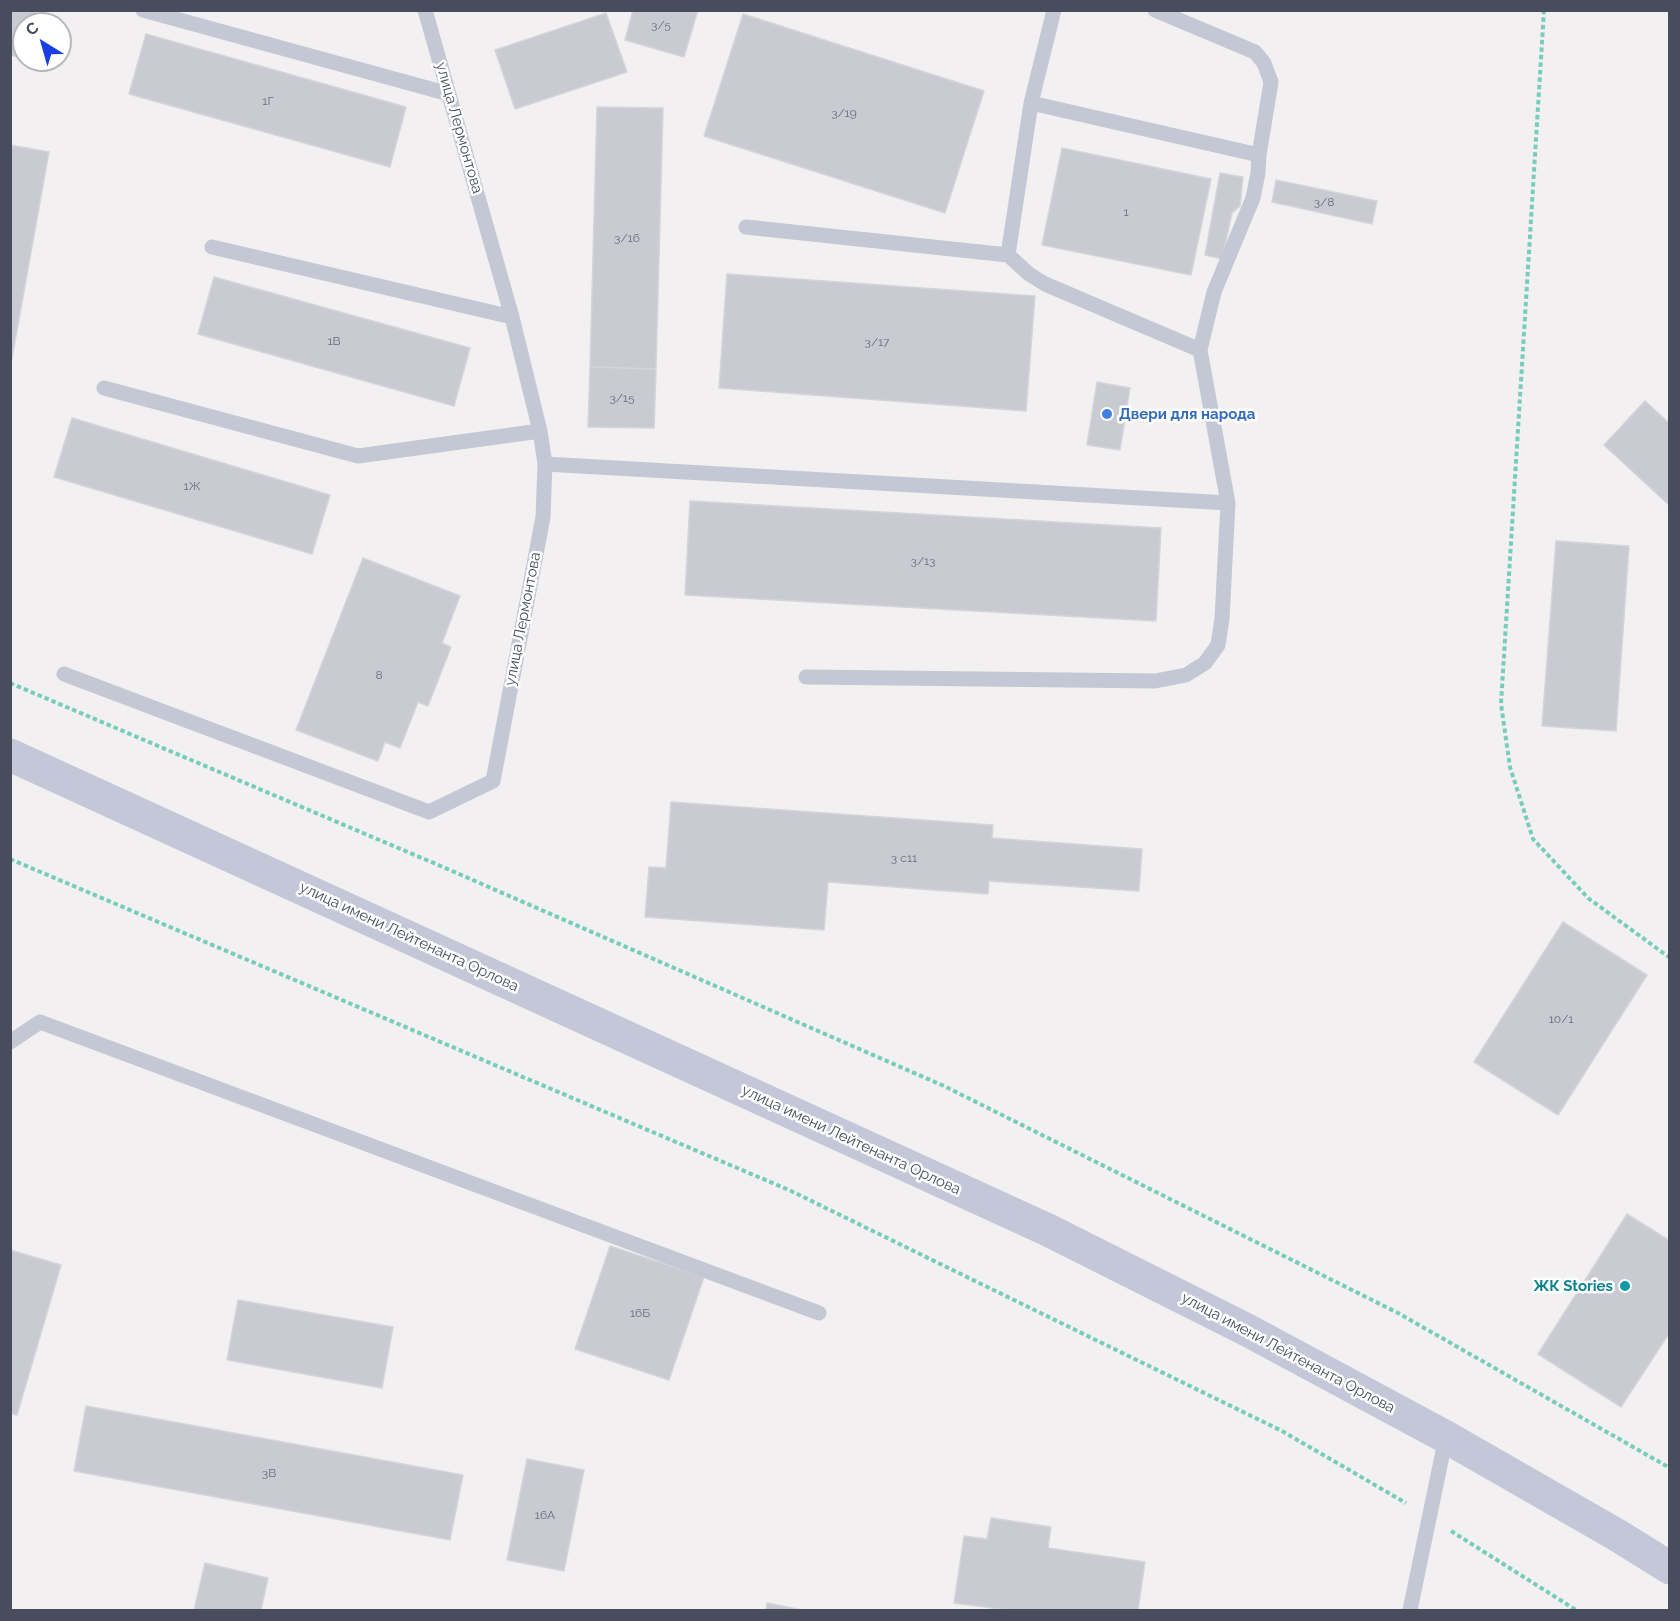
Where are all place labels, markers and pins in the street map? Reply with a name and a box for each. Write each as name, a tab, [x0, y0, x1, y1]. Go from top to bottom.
place label: Двери для народа	[1119, 405, 1255, 423]
marker: Двери для народа	[1100, 407, 1114, 421]
place label: ЖК Stories	[1533, 1277, 1613, 1295]
marker: ЖК Stories	[1618, 1279, 1632, 1293]

